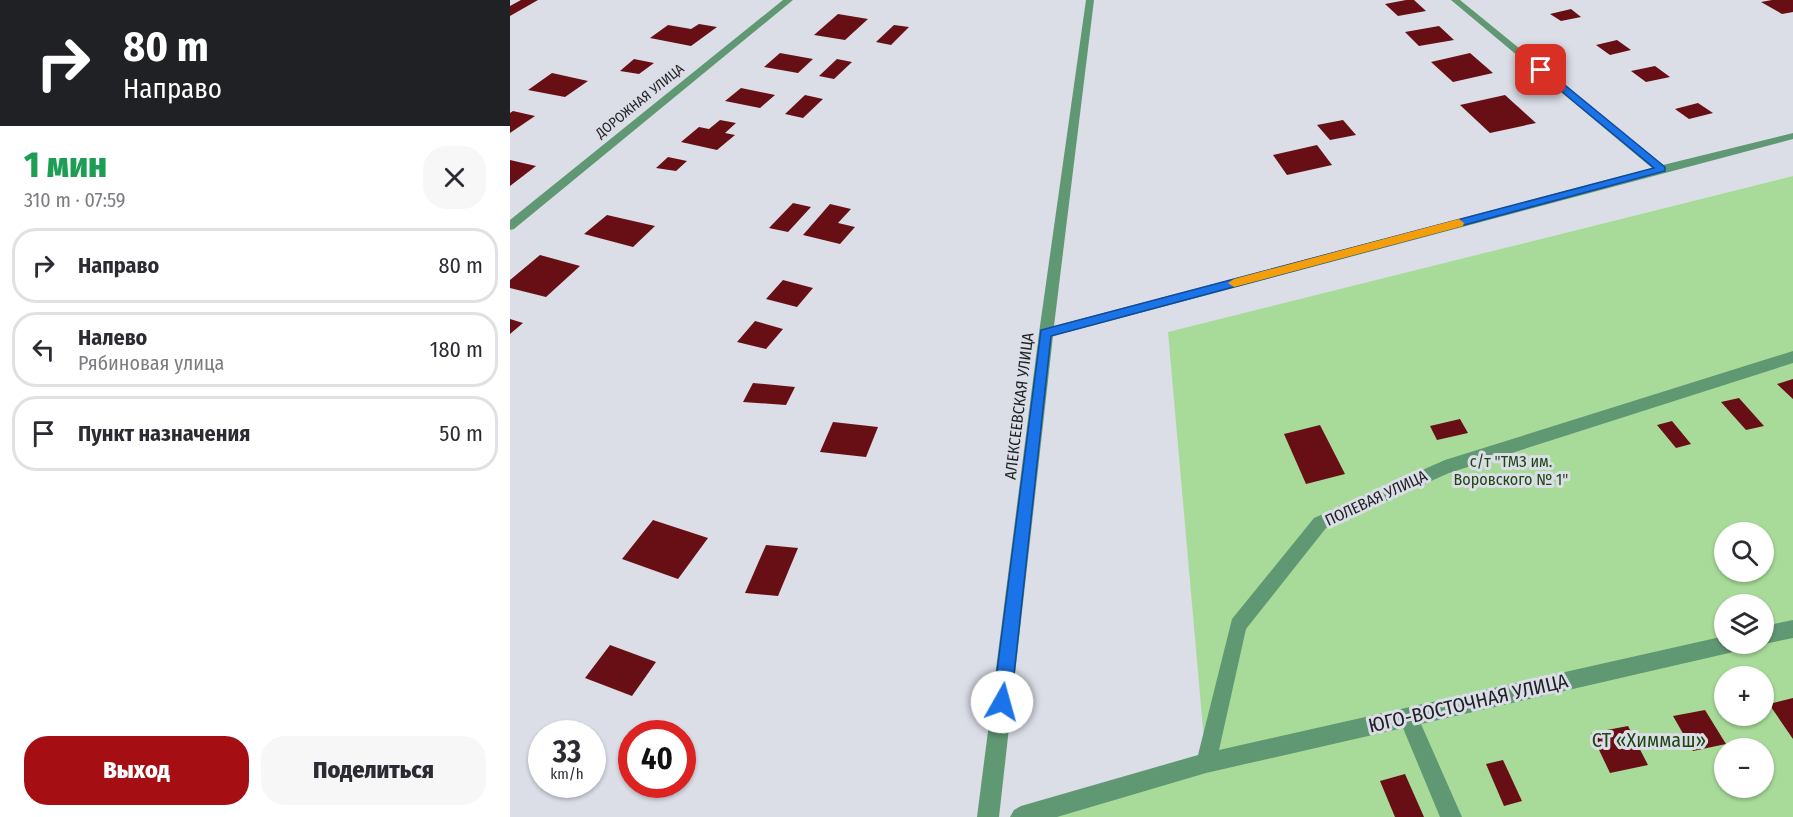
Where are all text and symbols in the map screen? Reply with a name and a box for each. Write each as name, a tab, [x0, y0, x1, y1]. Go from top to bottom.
text: 80 m	[123, 22, 209, 72]
icon: right	[24, 24, 102, 102]
pin	[1515, 44, 1566, 95]
icon: arrive	[1524, 53, 1557, 86]
street label: ДОРОЖНАЯ УЛИЦА	[592, 60, 688, 142]
text: Направо	[123, 73, 222, 105]
text: 1 мин	[24, 143, 107, 187]
button: close	[423, 146, 486, 209]
text: 310 m · 07:59	[24, 188, 126, 212]
icon: right	[27, 249, 60, 282]
text: Направо	[78, 252, 159, 279]
text: 80 m	[438, 252, 483, 279]
text: Налево	[78, 324, 147, 351]
street label: АЛЕКСЕЕВСКАЯ УЛИЦА	[1001, 331, 1038, 480]
icon: left	[27, 333, 60, 366]
text: 180 m	[430, 336, 483, 363]
text: Рябиновая улица	[78, 351, 224, 375]
icon: arrive	[27, 417, 60, 450]
text: Пункт назначения	[78, 420, 250, 447]
text: 50 m	[439, 420, 483, 447]
park label: с/т "ТМЗ им. Воровского № 1"	[1454, 452, 1568, 489]
street label: ПОЛЕВАЯ УЛИЦА	[1322, 466, 1431, 530]
map controls	[1714, 522, 1774, 798]
button: search	[1714, 522, 1774, 582]
button: layers	[1714, 594, 1774, 654]
button: +	[1714, 666, 1774, 726]
street label: ЮГО-ВОСТОЧНАЯ УЛИЦА	[1366, 668, 1571, 738]
position arrow	[970, 670, 1034, 734]
speed limit sign: 40	[618, 720, 696, 798]
park label: СТ «Химмаш»	[1592, 728, 1706, 752]
text: 33	[553, 734, 581, 770]
button: Выход	[24, 736, 249, 805]
button: Поделиться	[261, 736, 486, 805]
button: −	[1714, 738, 1774, 798]
text: km/h	[550, 765, 584, 783]

